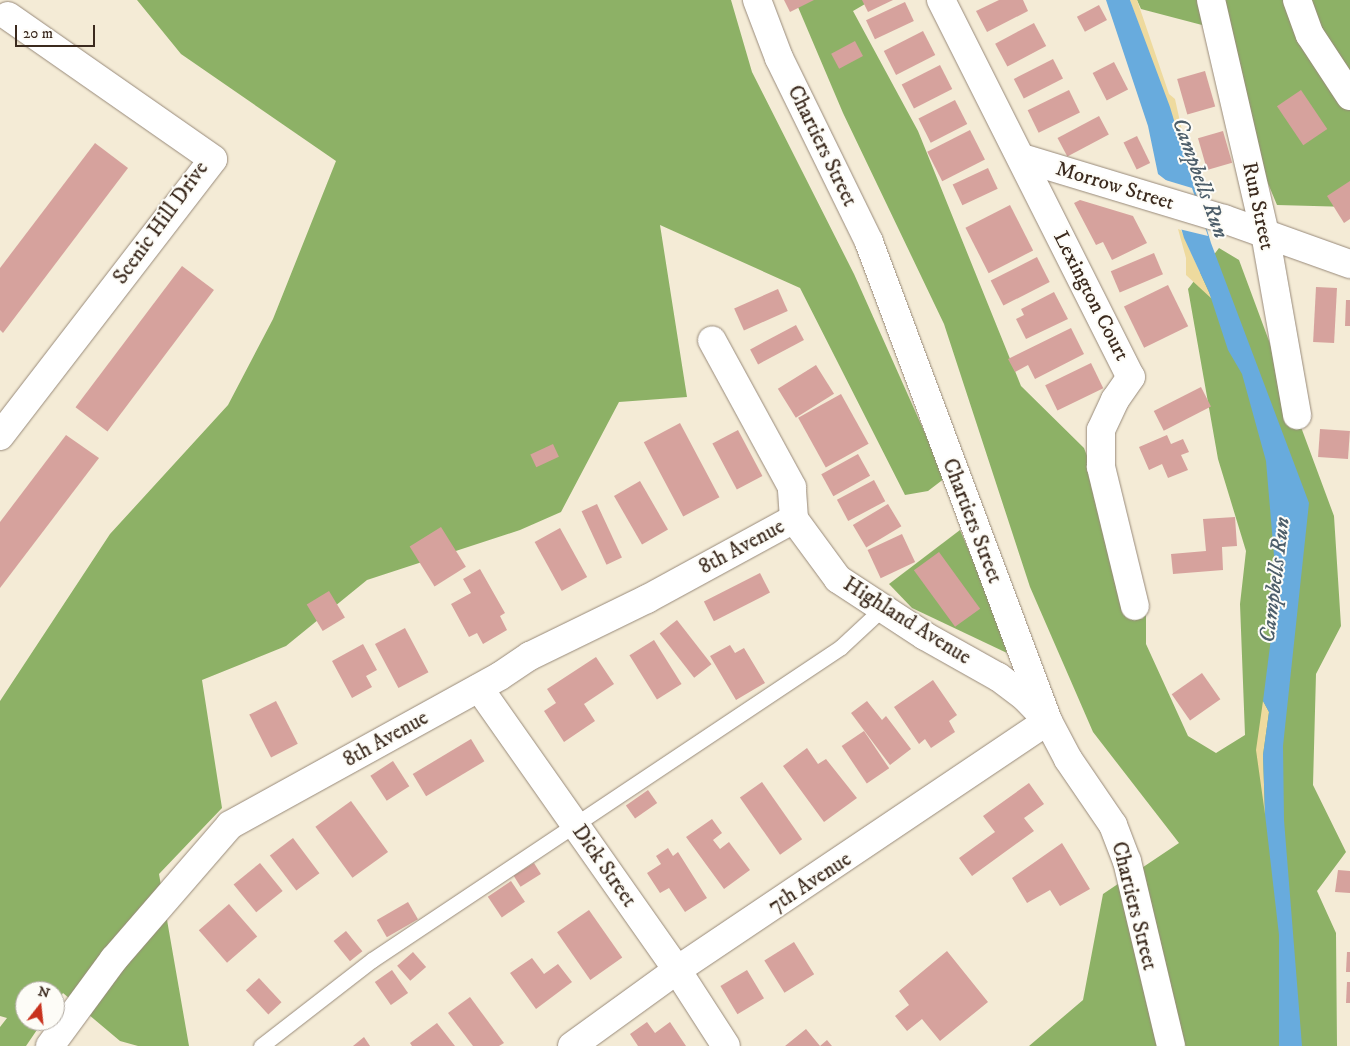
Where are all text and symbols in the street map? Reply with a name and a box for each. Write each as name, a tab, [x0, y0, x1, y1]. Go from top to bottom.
scale bar	[18, 15, 98, 47]
text: 20 m	[23, 24, 53, 43]
street label: Chartiers Street	[782, 81, 862, 211]
water label: Campbells Run	[1166, 114, 1234, 242]
street label: Morrow Street	[1053, 156, 1177, 216]
street label: Scenic Hill Drive	[108, 157, 214, 289]
street label: Run Street	[1236, 160, 1280, 252]
street label: Lexington Court	[1048, 227, 1134, 365]
street label: Chartiers Street	[937, 455, 1007, 587]
street label: 8th Avenue	[695, 514, 789, 580]
water label: Campbells Run	[1254, 516, 1296, 644]
street label: Highland Avenue	[838, 572, 976, 670]
street label: 8th Avenue	[339, 705, 433, 773]
street label: Dick Street	[567, 820, 641, 912]
street label: Chartiers Street	[1106, 839, 1162, 973]
street label: 7th Avenue	[764, 847, 856, 919]
north arrow	[15, 981, 65, 1031]
text: N	[36, 982, 52, 1003]

